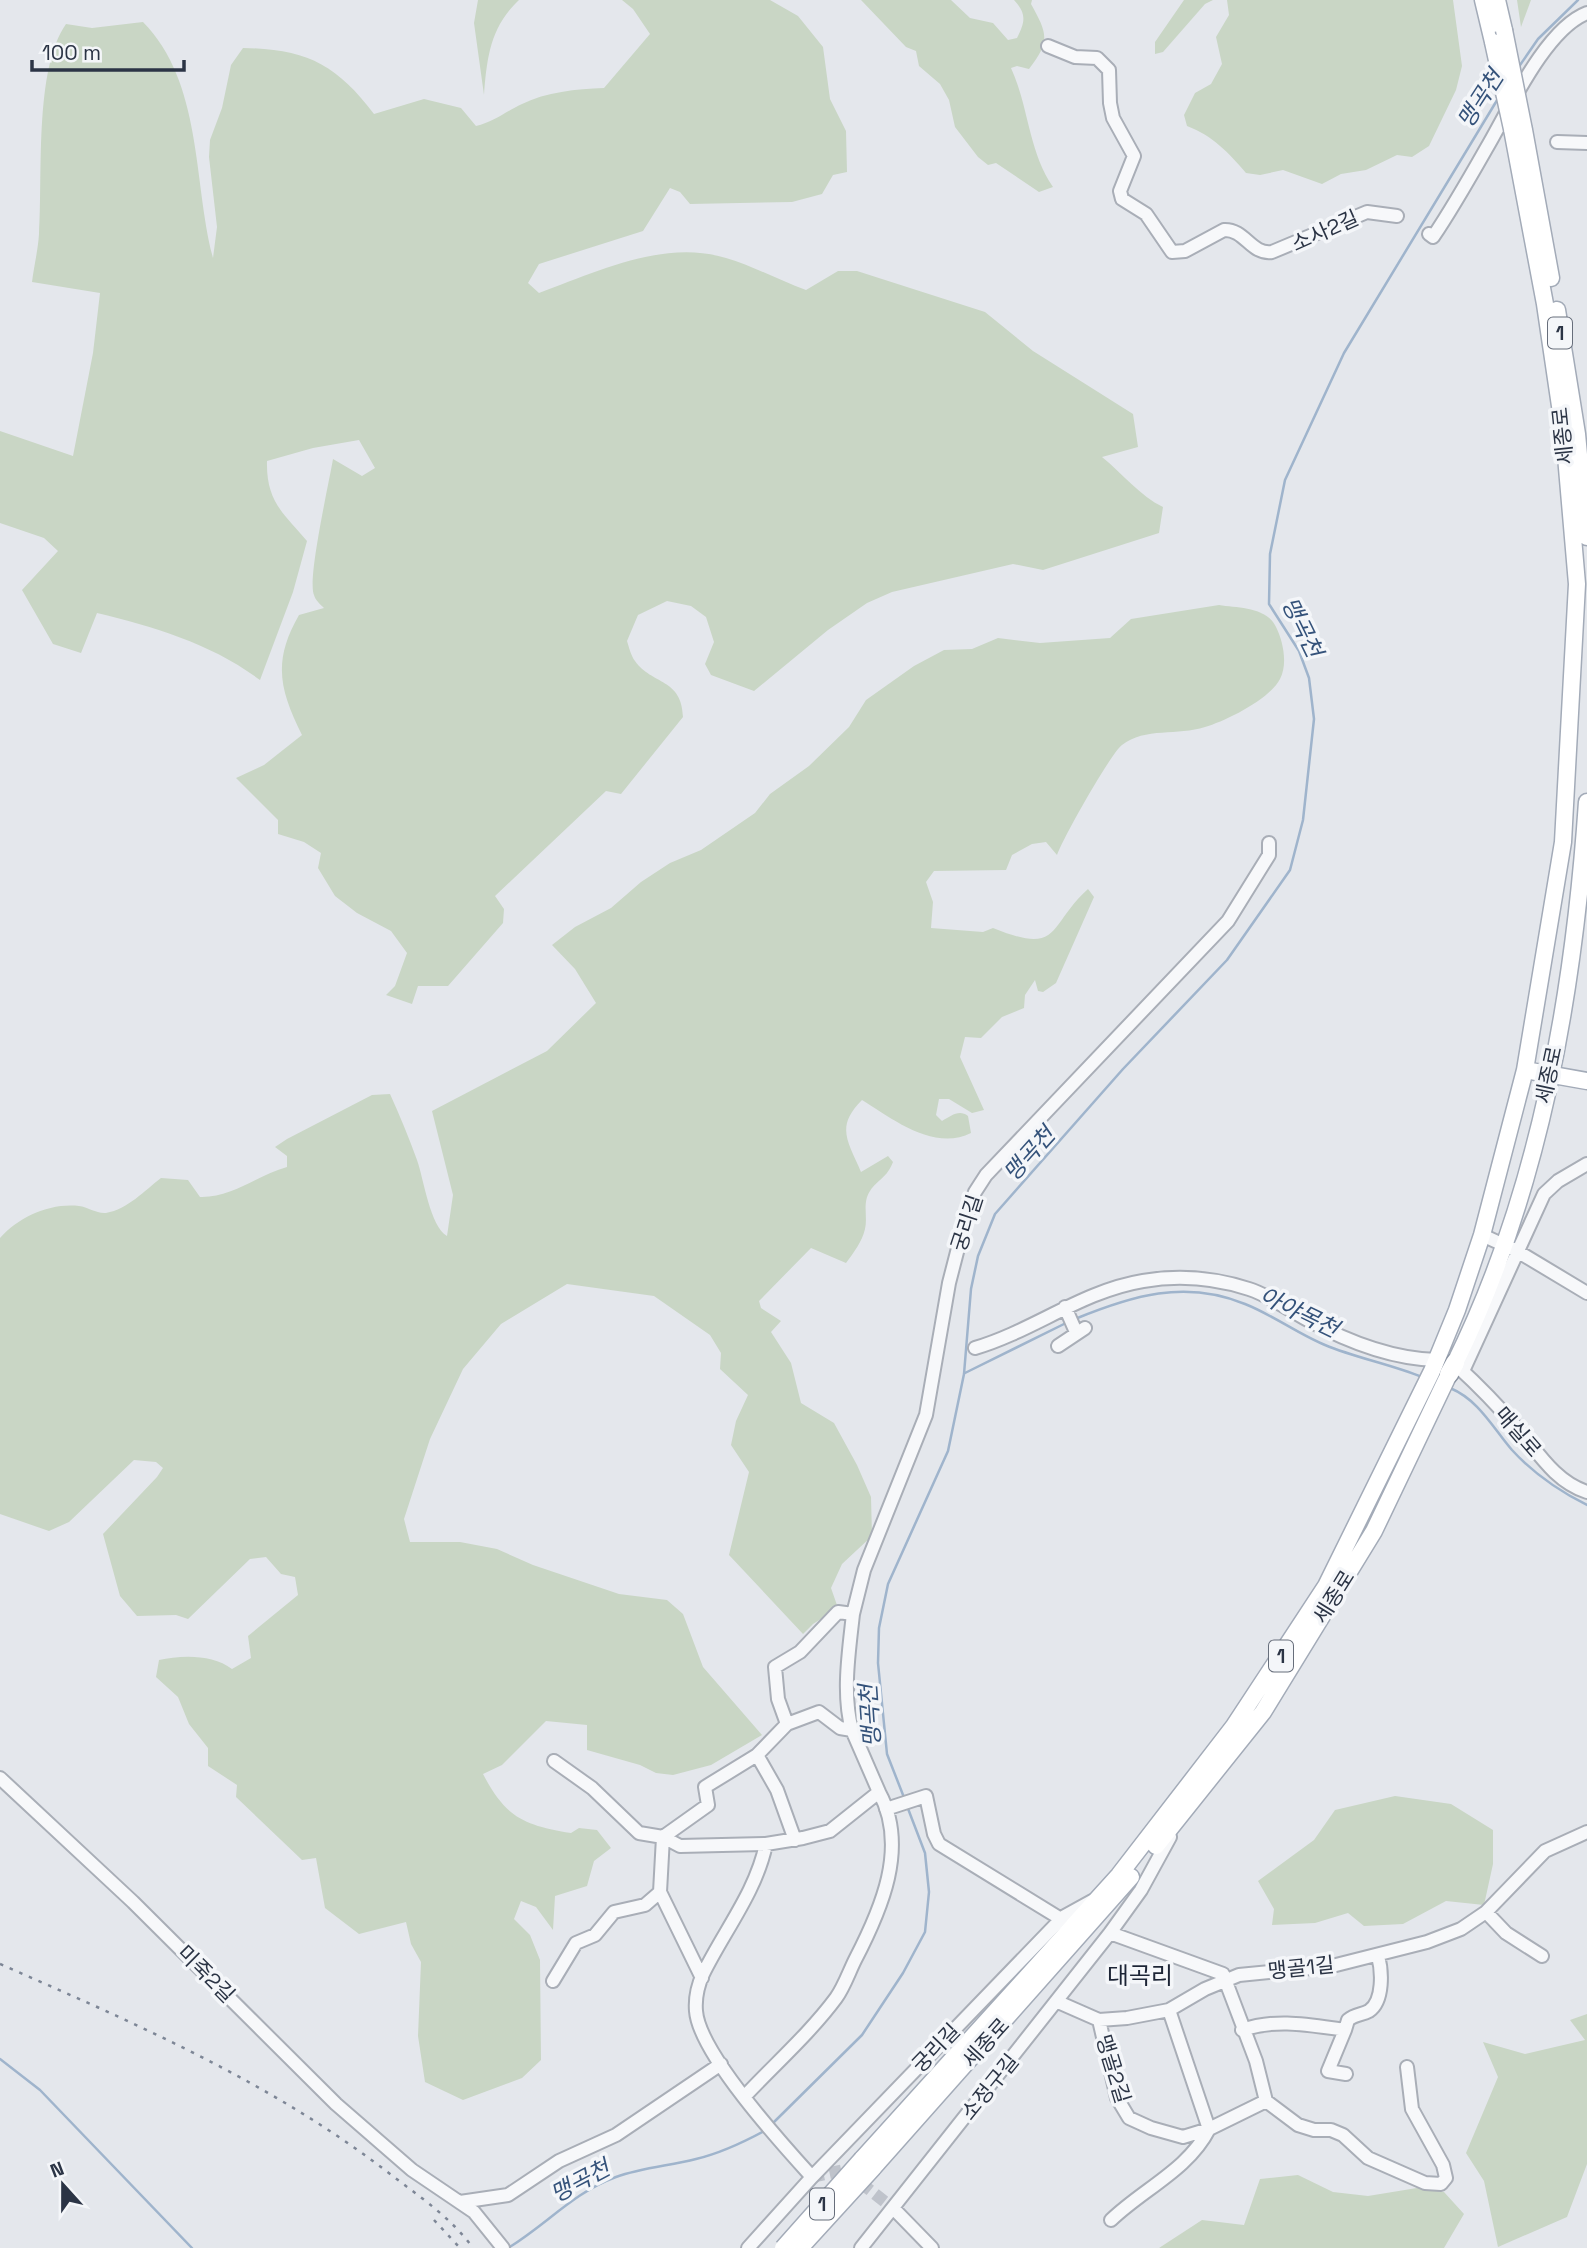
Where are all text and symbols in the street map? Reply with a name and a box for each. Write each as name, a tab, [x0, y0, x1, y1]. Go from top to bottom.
scale bar	[32, 28, 184, 72]
text: 100 m	[42, 39, 101, 66]
water label: 맹곡천	[1450, 62, 1511, 134]
street label: 소사2길	[1287, 204, 1363, 257]
road number: 1	[1548, 318, 1572, 348]
street label: 세종로	[1546, 406, 1579, 466]
water label: 맹곡천	[1275, 592, 1331, 665]
street label: 세종로	[1529, 1044, 1568, 1106]
water label: 맹곡천	[997, 1118, 1063, 1188]
street label: 궁리길	[945, 1191, 988, 1255]
water label: 아야목천	[1254, 1280, 1346, 1345]
street label: 매실로	[1489, 1401, 1548, 1462]
street label: 세종로	[1307, 1565, 1360, 1628]
road number: 1	[1269, 1640, 1293, 1672]
water label: 맹곡천	[853, 1680, 887, 1749]
street label: 미죽2길	[172, 1939, 241, 2008]
street label: 맹골1길	[1266, 1951, 1336, 1984]
district label: 대곡리	[1107, 1960, 1173, 1991]
street label: 세종로	[956, 2012, 1015, 2073]
street label: 궁리길	[906, 2017, 965, 2078]
street label: 맹골2길	[1090, 2031, 1137, 2107]
street label: 소정구길	[955, 2048, 1024, 2125]
north arrow	[28, 2150, 98, 2220]
water label: 맹곡천	[545, 2152, 618, 2209]
text: N	[47, 2156, 68, 2184]
road number: 1	[810, 2188, 834, 2220]

